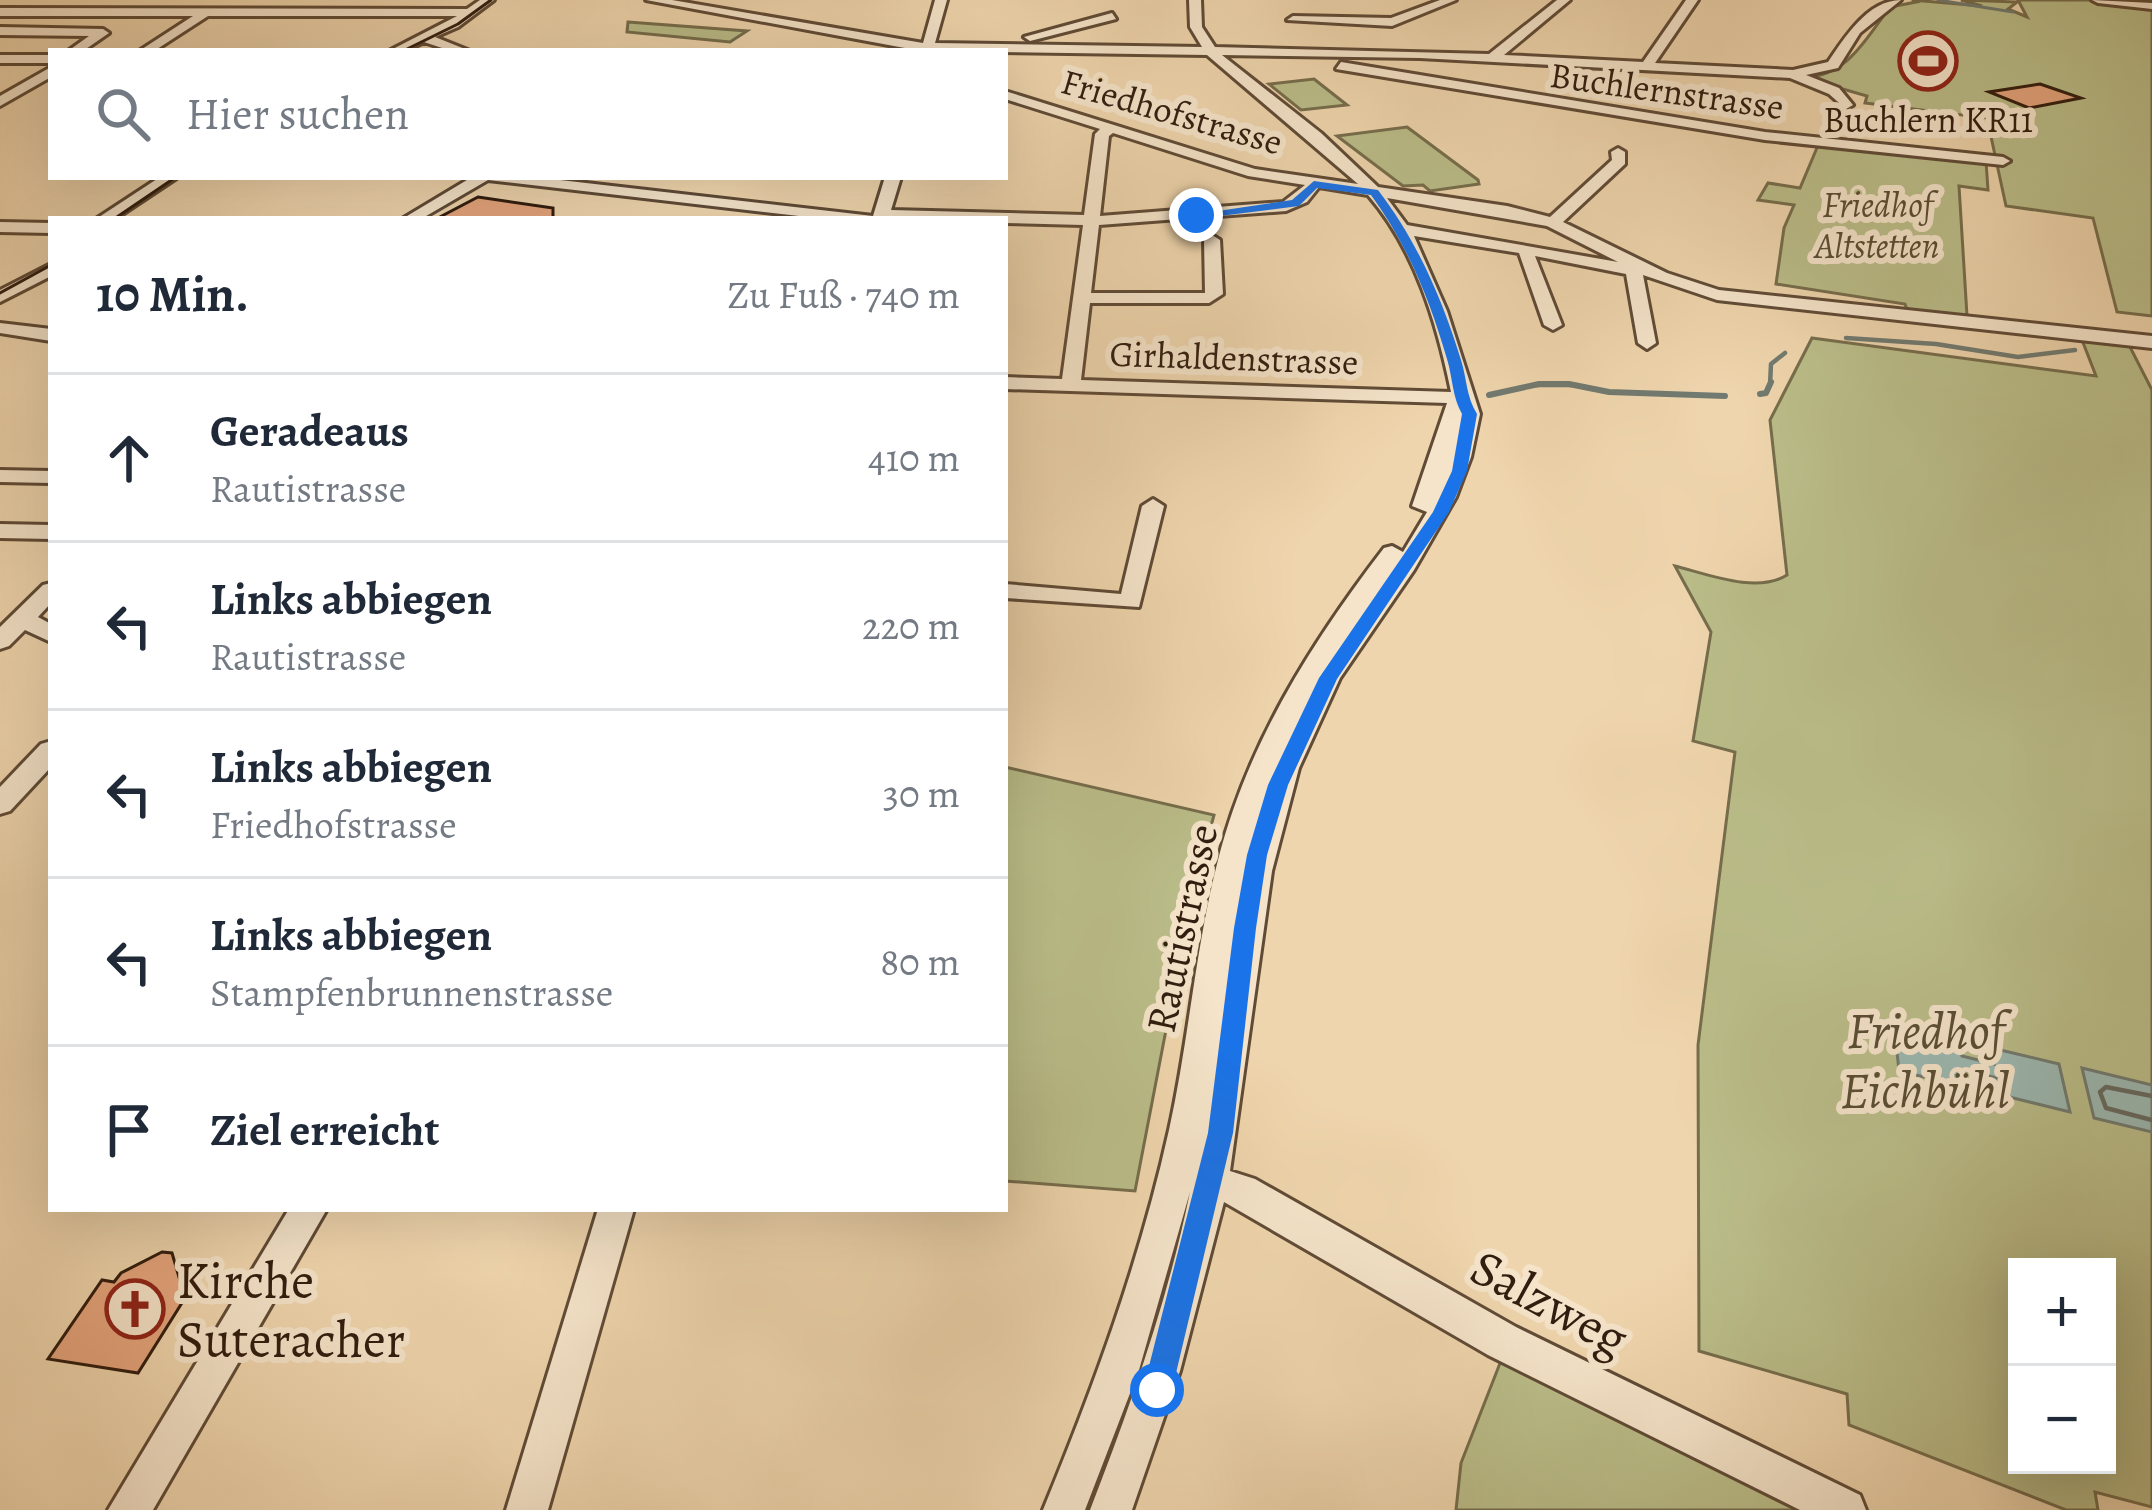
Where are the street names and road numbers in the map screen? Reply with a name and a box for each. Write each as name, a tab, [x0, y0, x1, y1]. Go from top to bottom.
street label: Buchlernstrasse	[1547, 50, 1787, 131]
street label: Friedhofstrasse	[1056, 57, 1288, 166]
street label: Girhaldenstrasse	[1109, 329, 1359, 386]
street label: Rautistrasse	[1132, 819, 1231, 1037]
street label: Salzweg	[1459, 1232, 1640, 1373]

